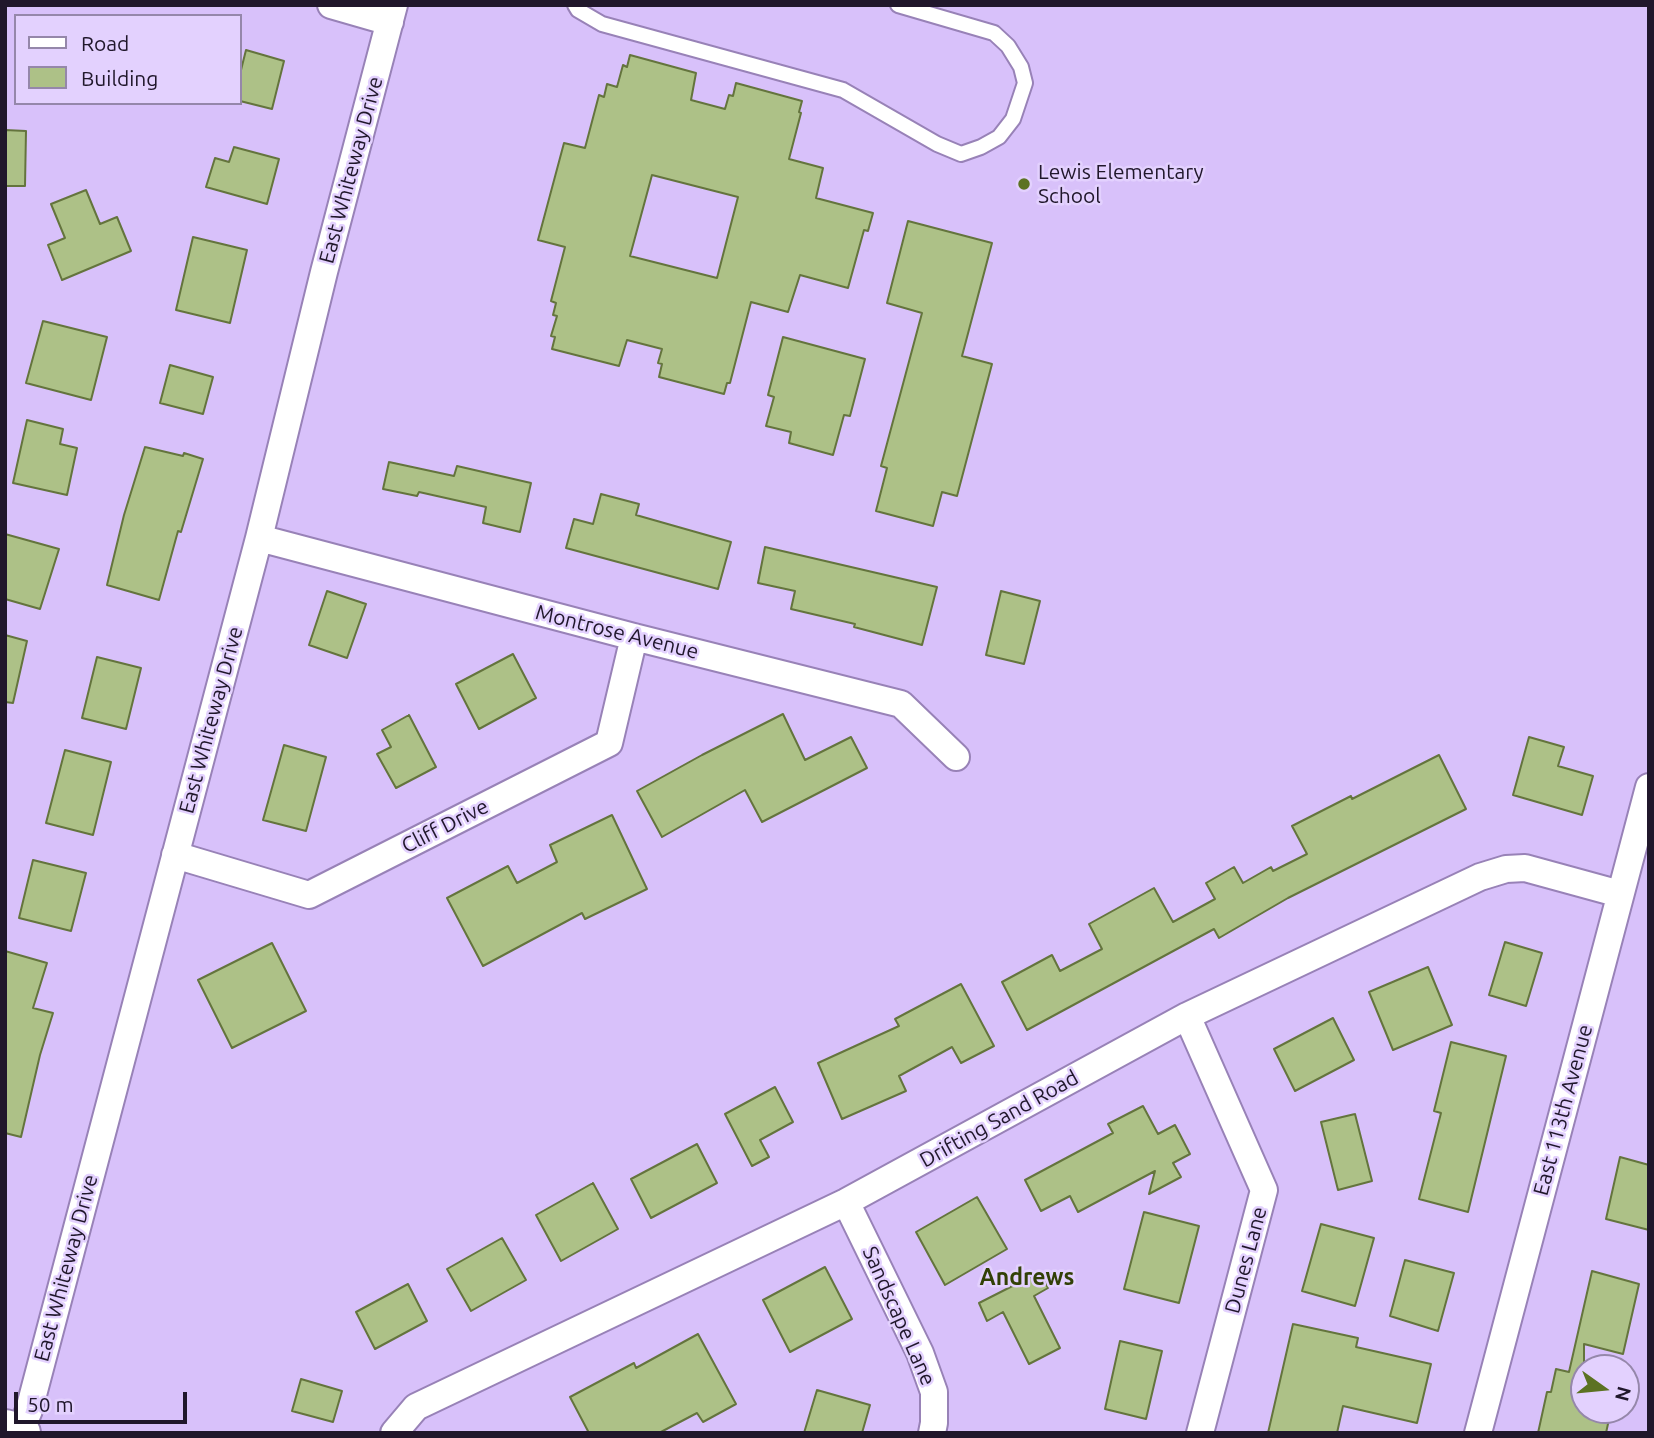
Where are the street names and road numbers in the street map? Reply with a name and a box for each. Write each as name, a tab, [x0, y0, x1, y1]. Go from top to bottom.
street label: East Whiteway Drive	[314, 74, 388, 266]
street label: Montrose Avenue	[533, 600, 701, 664]
street label: East Whiteway Drive	[174, 624, 248, 816]
street label: Cliff Drive	[397, 793, 493, 859]
street label: East 113th Avenue	[1528, 1022, 1598, 1198]
street label: Drifting Sand Road	[915, 1065, 1083, 1173]
street label: East Whiteway Drive	[29, 1172, 103, 1364]
street label: Dunes Lane	[1220, 1204, 1272, 1316]
street label: Sandscape Lane	[857, 1243, 941, 1389]

